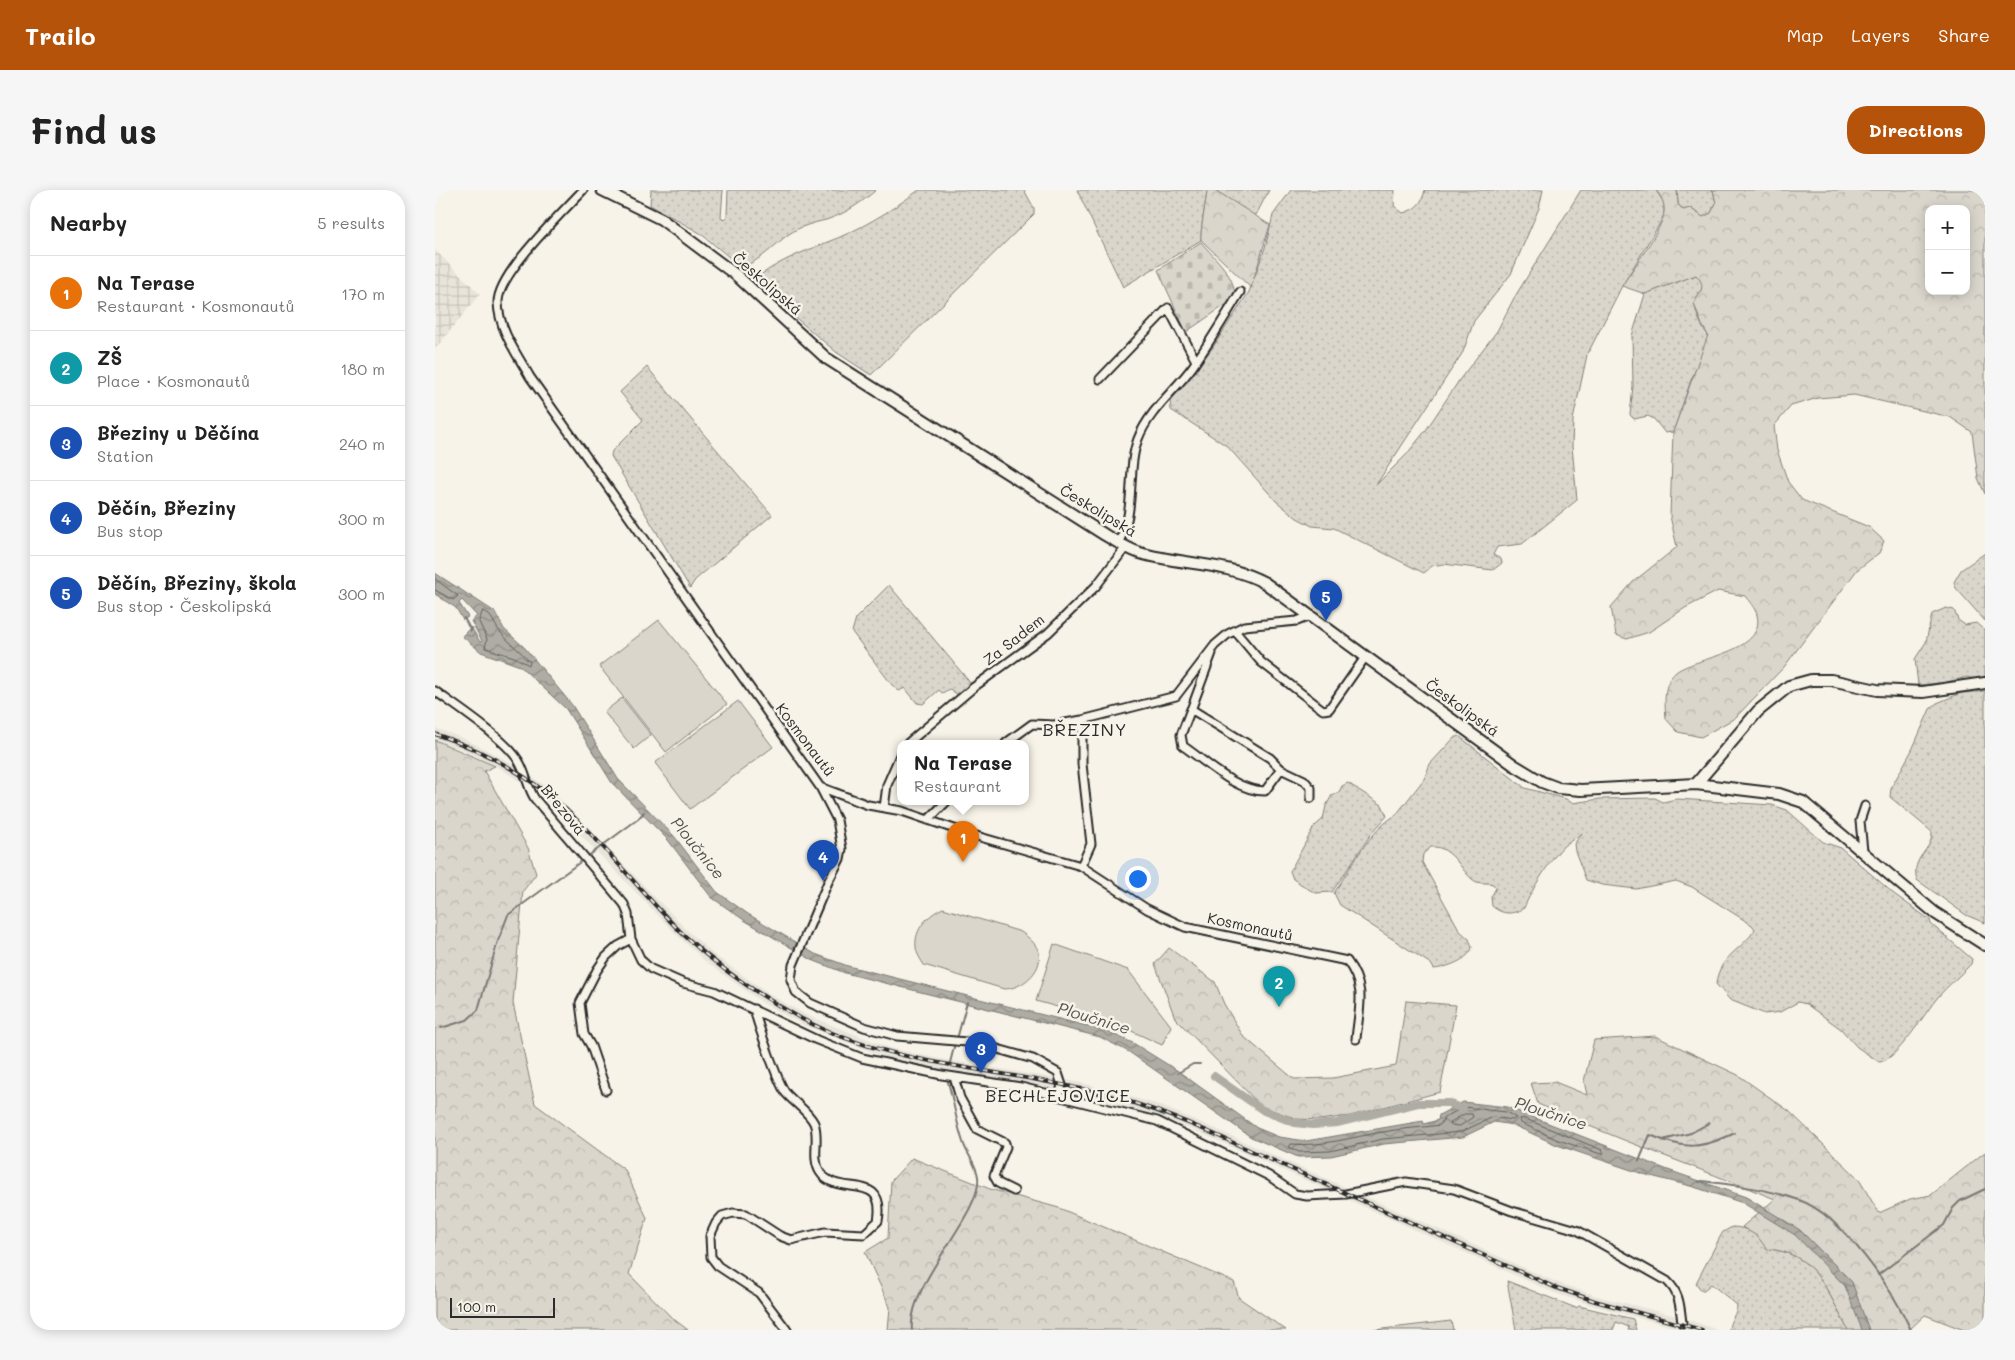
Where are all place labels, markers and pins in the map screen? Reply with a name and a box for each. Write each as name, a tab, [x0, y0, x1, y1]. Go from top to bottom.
pin: 5	[1310, 580, 1342, 621]
pin: 1	[947, 821, 979, 862]
pin: 4	[807, 840, 839, 881]
pin: 2	[1263, 966, 1295, 1007]
pin: 3	[965, 1032, 997, 1073]

